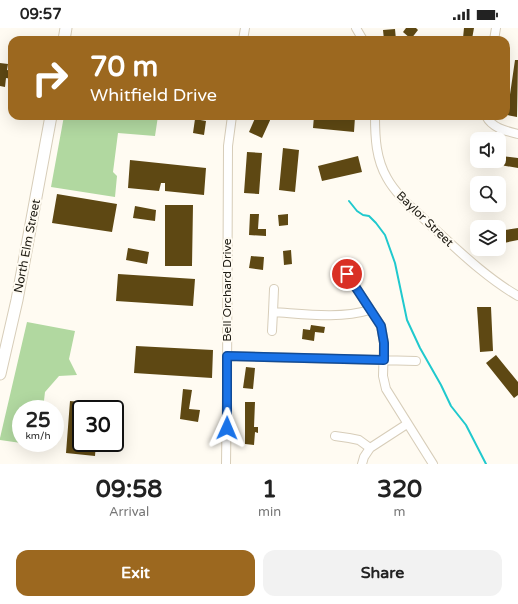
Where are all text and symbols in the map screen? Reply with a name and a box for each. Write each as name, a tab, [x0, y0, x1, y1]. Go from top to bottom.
text: 09:57	[20, 5, 62, 23]
text: 70 m	[90, 50, 158, 84]
icon: right	[24, 52, 76, 104]
text: Whitfield Drive	[90, 84, 217, 106]
map controls	[470, 132, 506, 256]
button: sound	[470, 132, 506, 168]
button: search	[470, 176, 506, 212]
street label: Baylor Street	[394, 188, 457, 250]
street label: North Elm Street	[11, 197, 43, 294]
button: layers	[470, 220, 506, 256]
street label: Bell Orchard Drive	[220, 238, 234, 342]
pin	[330, 257, 364, 291]
icon: arrive	[336, 263, 358, 285]
speed limit sign: 30	[72, 400, 124, 452]
position arrow	[206, 407, 248, 449]
text: 25	[25, 409, 51, 433]
text: km/h	[25, 430, 51, 442]
text: 09:58	[96, 475, 162, 504]
text: 1	[262, 475, 277, 504]
text: 320	[377, 475, 422, 504]
text: Arrival	[109, 504, 149, 520]
text: min	[258, 504, 281, 520]
text: m	[394, 504, 406, 520]
button: Exit	[16, 550, 255, 596]
button: Share	[263, 550, 502, 596]

